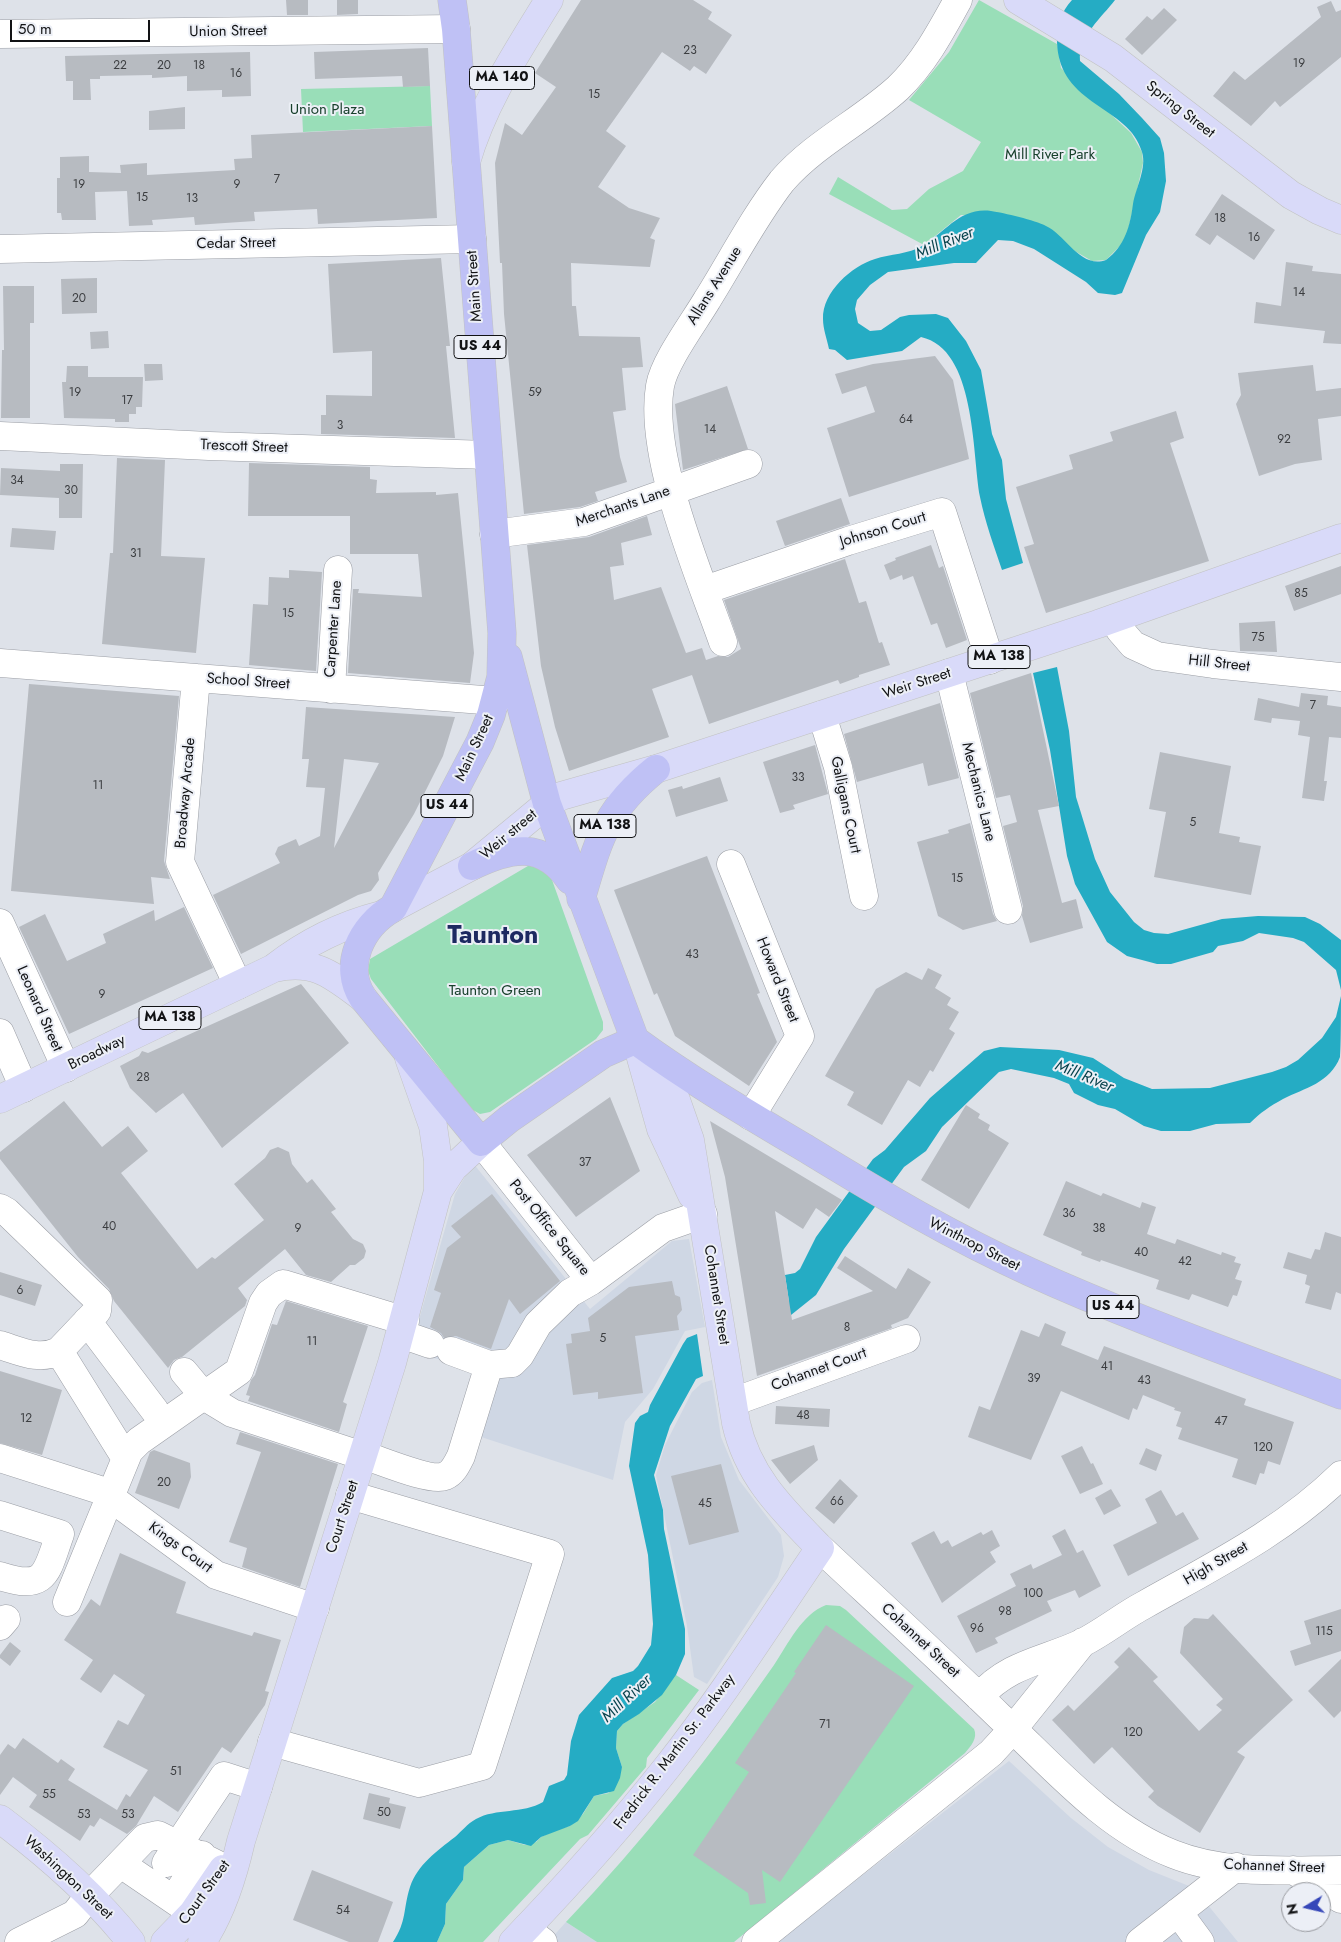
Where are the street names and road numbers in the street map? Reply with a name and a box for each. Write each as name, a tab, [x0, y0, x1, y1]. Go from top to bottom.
street label: Union Street	[189, 22, 267, 42]
road number: MA 140	[470, 66, 534, 90]
street label: Spring Street	[1142, 78, 1218, 142]
street label: Cedar Street	[196, 234, 276, 254]
street label: Allans Avenue	[684, 243, 746, 329]
street label: Main Street	[464, 250, 486, 322]
road number: US 44	[454, 336, 506, 358]
street label: Trescott Street	[200, 436, 288, 458]
street label: Merchants Lane	[573, 482, 673, 532]
street label: Johnson Court	[838, 508, 928, 552]
street label: Carpenter Lane	[322, 580, 346, 678]
road number: MA 138	[968, 646, 1030, 669]
street label: Hill Street	[1187, 652, 1251, 676]
street label: Weir Street	[881, 665, 953, 703]
street label: School Street	[206, 670, 290, 694]
street label: Main Street	[452, 712, 498, 784]
street label: Broadway Arcade	[172, 737, 200, 849]
street label: Mechanics Lane	[957, 741, 999, 843]
street label: Galligans Court	[826, 755, 864, 855]
road number: US 44	[421, 794, 473, 818]
street label: Weir street	[477, 806, 541, 864]
road number: MA 138	[574, 814, 636, 838]
street label: Howard Street	[752, 935, 802, 1025]
street label: Leonard Street	[12, 963, 66, 1055]
road number: MA 138	[139, 1006, 201, 1030]
street label: Broadway	[66, 1031, 128, 1075]
street label: Post Office Square	[505, 1176, 593, 1280]
street label: Winthrop Street	[925, 1214, 1023, 1276]
street label: Cohannet Street	[699, 1244, 733, 1346]
road number: US 44	[1087, 1295, 1139, 1318]
street label: Cohannet Court	[769, 1344, 869, 1396]
street label: Court Street	[323, 1478, 363, 1556]
street label: Kings Court	[145, 1519, 215, 1577]
street label: High Street	[1181, 1538, 1251, 1590]
street label: Cohannet Street	[877, 1600, 963, 1682]
street label: Fredrick R. Martin Sr. Parkway	[611, 1671, 739, 1833]
street label: Washington Street	[20, 1832, 116, 1924]
street label: Cohannet Street	[1223, 1856, 1325, 1878]
street label: Court Street	[176, 1857, 234, 1929]

